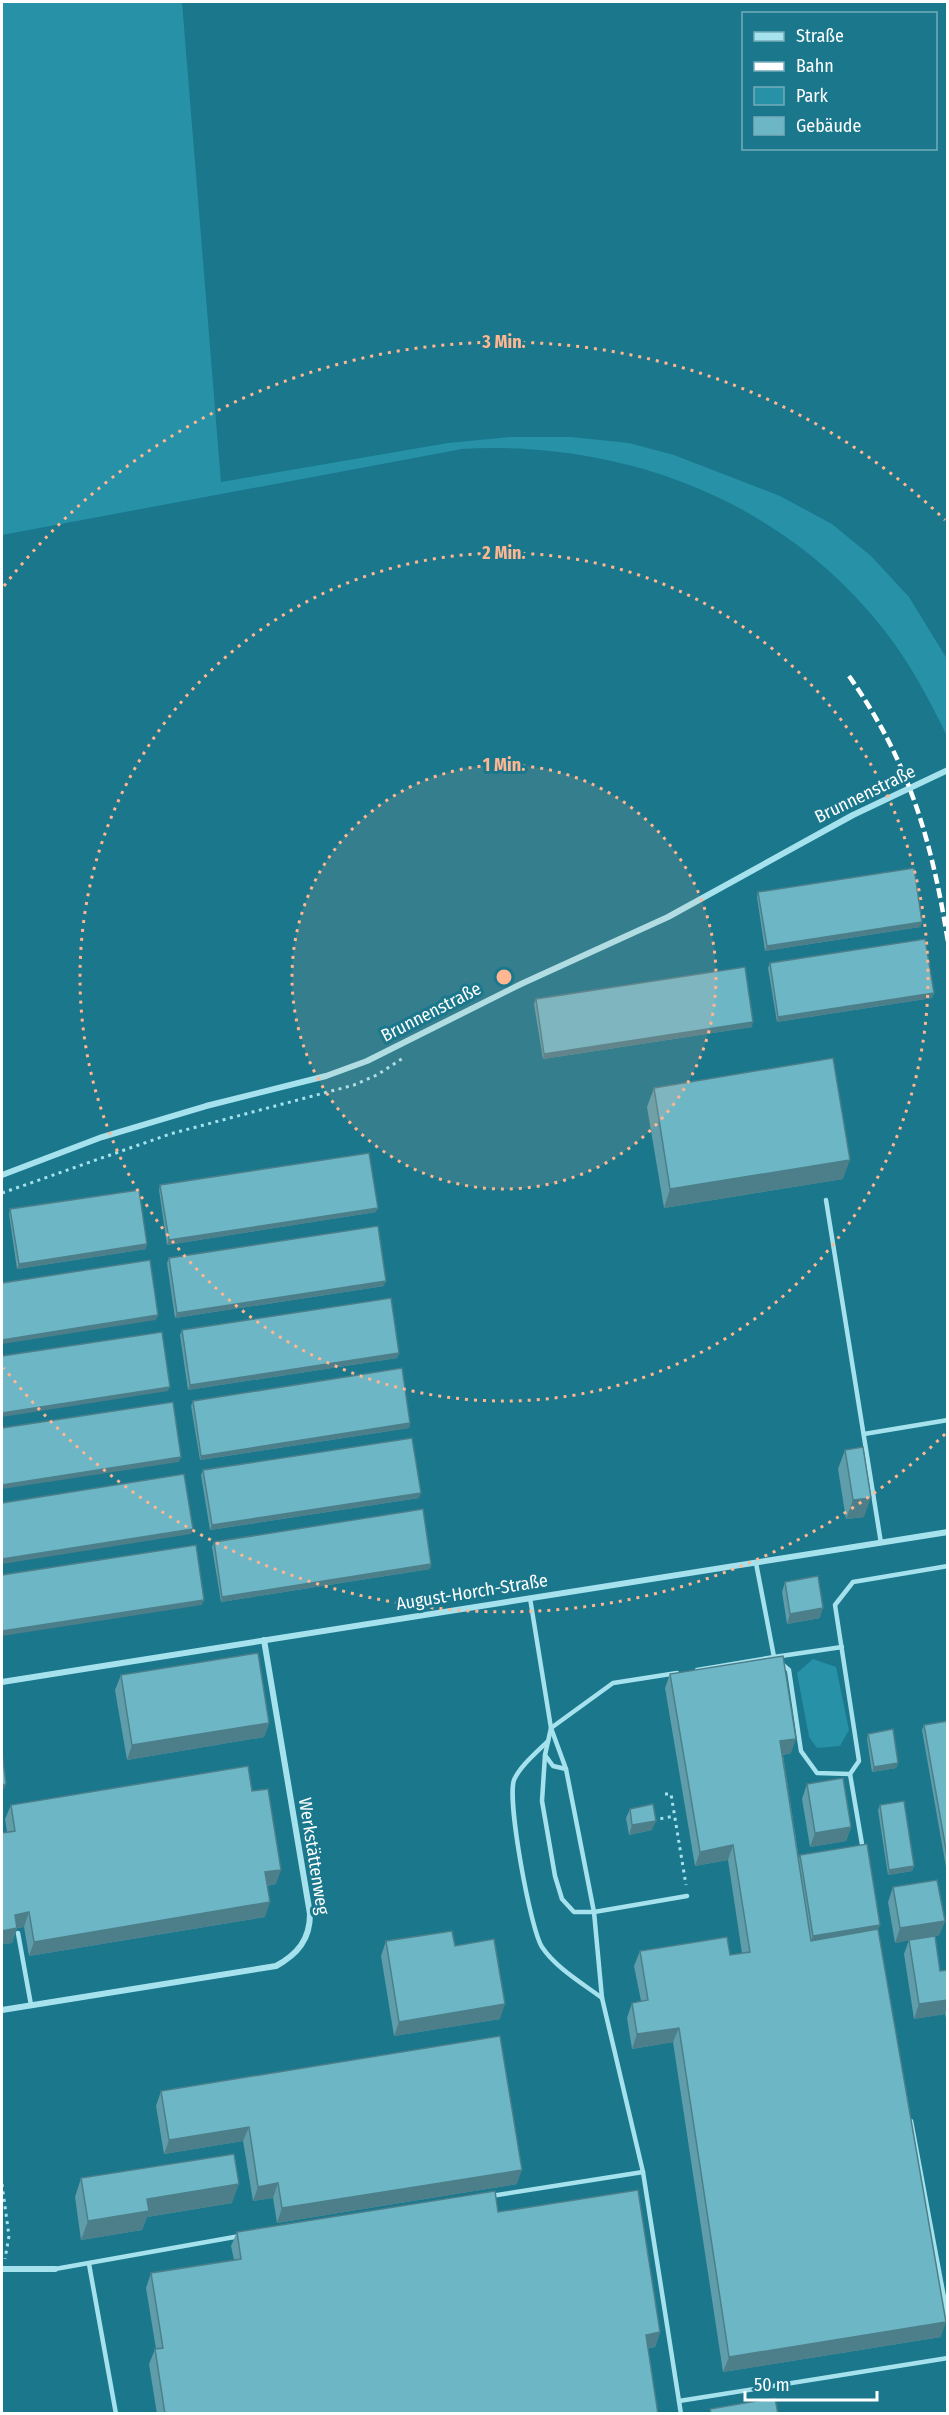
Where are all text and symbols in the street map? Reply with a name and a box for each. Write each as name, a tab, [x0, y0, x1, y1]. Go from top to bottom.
legend	[742, 12, 937, 150]
text: Straße	[796, 25, 844, 47]
text: Bahn	[796, 55, 834, 77]
text: Park	[796, 85, 829, 107]
text: Gebäude	[796, 115, 862, 137]
text: 3 Min.	[481, 331, 526, 353]
text: 2 Min.	[481, 542, 526, 564]
text: 1 Min.	[483, 754, 525, 776]
street label: Brunnenstraße	[811, 760, 919, 828]
centre of rings	[494, 967, 514, 987]
street label: Brunnenstraße	[377, 977, 485, 1047]
street label: August-Horch-Straße	[395, 1569, 549, 1615]
street label: Werkstättenweg	[294, 1796, 334, 1917]
scale bar	[745, 2364, 877, 2402]
text: 50 m	[754, 2374, 790, 2396]

